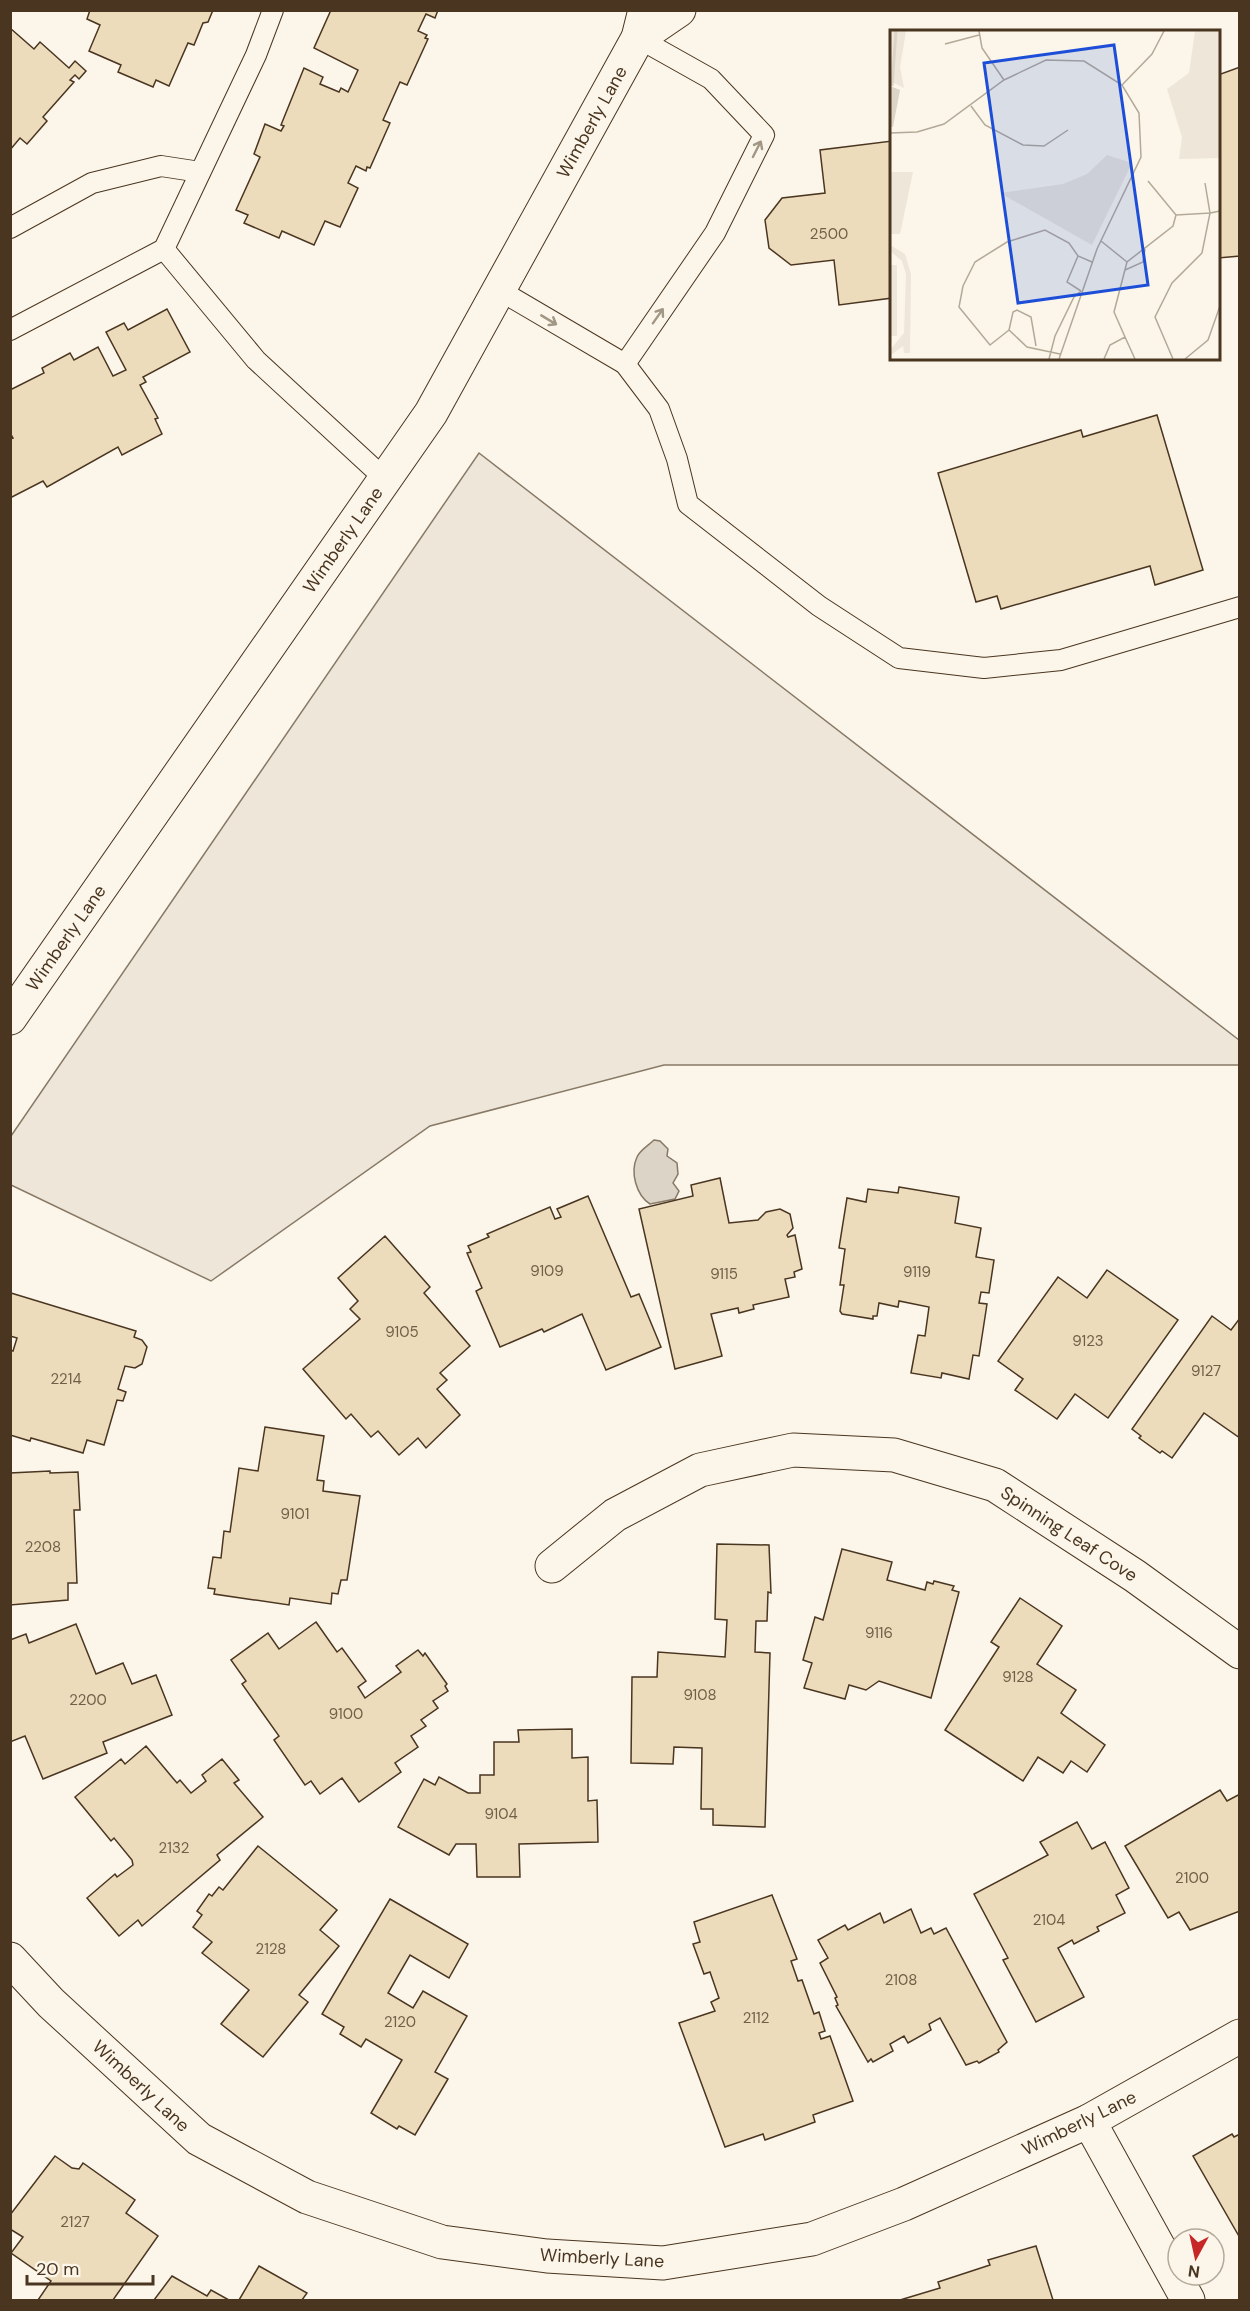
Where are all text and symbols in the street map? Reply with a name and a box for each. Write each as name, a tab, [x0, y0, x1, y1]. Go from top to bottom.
inset map	[890, 30, 1220, 360]
street label: Wimberly Lane	[551, 62, 633, 182]
one-way arrow	[752, 140, 764, 158]
house number: 2500	[810, 224, 848, 244]
one-way arrow	[652, 309, 664, 325]
one-way arrow	[540, 314, 557, 326]
street label: Wimberly Lane	[297, 482, 389, 598]
street label: Wimberly Lane	[20, 880, 112, 996]
house number: 9109	[530, 1261, 564, 1281]
house number: 9119	[903, 1262, 931, 1282]
house number: 9115	[710, 1264, 738, 1284]
house number: 9105	[385, 1322, 419, 1342]
house number: 9123	[1072, 1331, 1104, 1351]
house number: 9127	[1191, 1361, 1221, 1381]
house number: 2214	[50, 1369, 82, 1389]
street label: Spinning Leaf Cove	[996, 1481, 1142, 1587]
house number: 9101	[281, 1504, 309, 1524]
house number: 2208	[25, 1537, 61, 1557]
house number: 9116	[865, 1623, 893, 1643]
house number: 9128	[1002, 1667, 1034, 1687]
house number: 9108	[683, 1685, 717, 1705]
house number: 2200	[69, 1690, 107, 1710]
house number: 9100	[329, 1704, 363, 1724]
house number: 9104	[484, 1804, 518, 1824]
house number: 2132	[159, 1838, 189, 1858]
house number: 2100	[1175, 1868, 1209, 1888]
house number: 2104	[1033, 1910, 1065, 1930]
house number: 2128	[256, 1939, 286, 1959]
house number: 2108	[885, 1970, 917, 1990]
house number: 2112	[743, 2008, 769, 2028]
house number: 2120	[384, 2012, 416, 2032]
street label: Wimberly Lane	[87, 2035, 195, 2137]
street label: Wimberly Lane	[1018, 2085, 1140, 2161]
house number: 2127	[60, 2212, 90, 2232]
north arrow	[1166, 2227, 1226, 2287]
street label: Wimberly Lane	[539, 2243, 665, 2273]
scale bar	[27, 2248, 153, 2286]
text: 20 m	[36, 2257, 79, 2281]
text: N	[1187, 2260, 1201, 2283]

